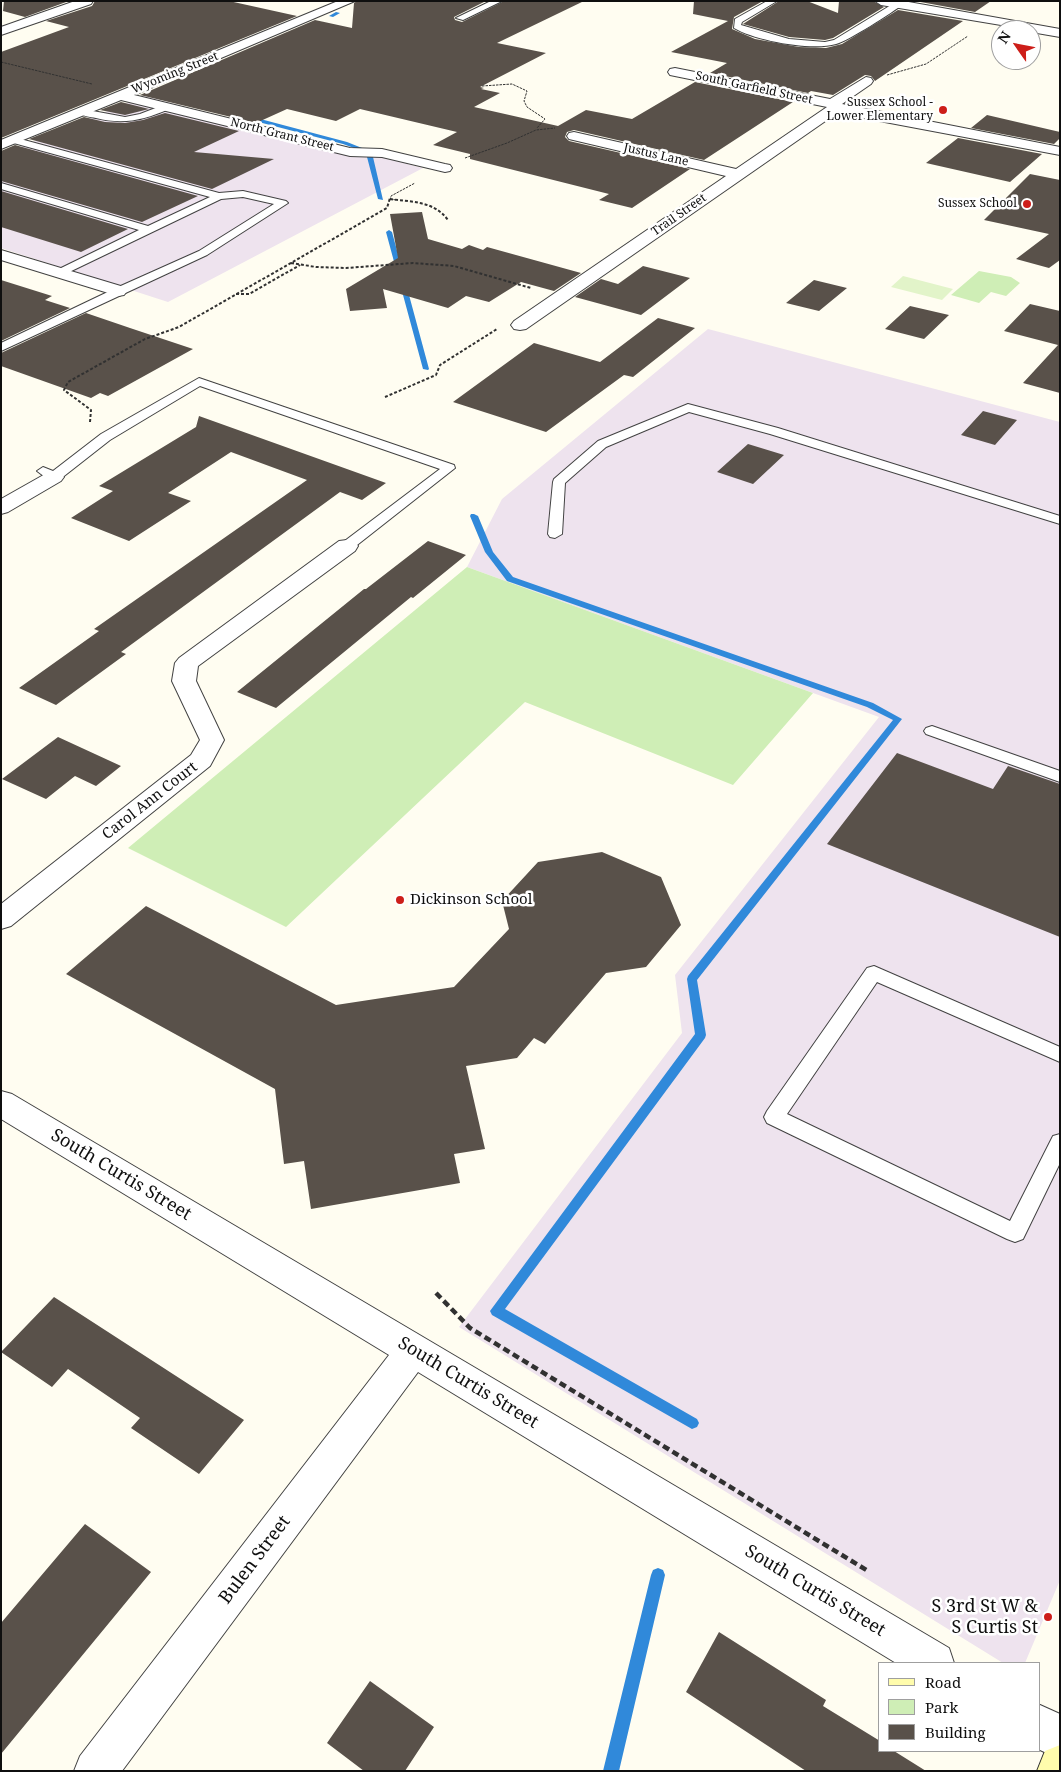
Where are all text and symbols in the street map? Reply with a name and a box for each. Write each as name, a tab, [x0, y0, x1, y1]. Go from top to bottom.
north arrow	[991, 20, 1041, 70]
text: N	[993, 27, 1015, 47]
street label: Wyoming Street	[130, 49, 220, 97]
street label: South Garfield Street	[694, 69, 814, 107]
place label: Sussex School - Lower Elementary	[827, 96, 933, 124]
marker: Sussex School - Lower Elementary	[937, 104, 949, 116]
street label: North Grant Street	[229, 115, 335, 155]
street label: Justus Lane	[622, 141, 690, 169]
street label: Trail Street	[649, 191, 709, 239]
place label: Sussex School	[938, 197, 1017, 211]
marker: Sussex School	[1021, 198, 1033, 210]
street label: Carol Ann Court	[99, 758, 201, 844]
place label: Dickinson School	[410, 891, 532, 909]
marker: Dickinson School	[394, 894, 406, 906]
street label: South Curtis Street	[47, 1125, 195, 1225]
street label: South Curtis Street	[394, 1333, 542, 1433]
street label: Bulen Street	[215, 1512, 295, 1608]
street label: South Curtis Street	[741, 1541, 889, 1641]
place label: S 3rd St W & S Curtis St	[932, 1596, 1038, 1638]
marker: S 3rd St W & S Curtis St	[1042, 1611, 1054, 1623]
legend	[878, 1662, 1041, 1752]
text: Road	[925, 1672, 961, 1692]
text: Park	[925, 1697, 958, 1717]
text: Building	[925, 1722, 986, 1742]

